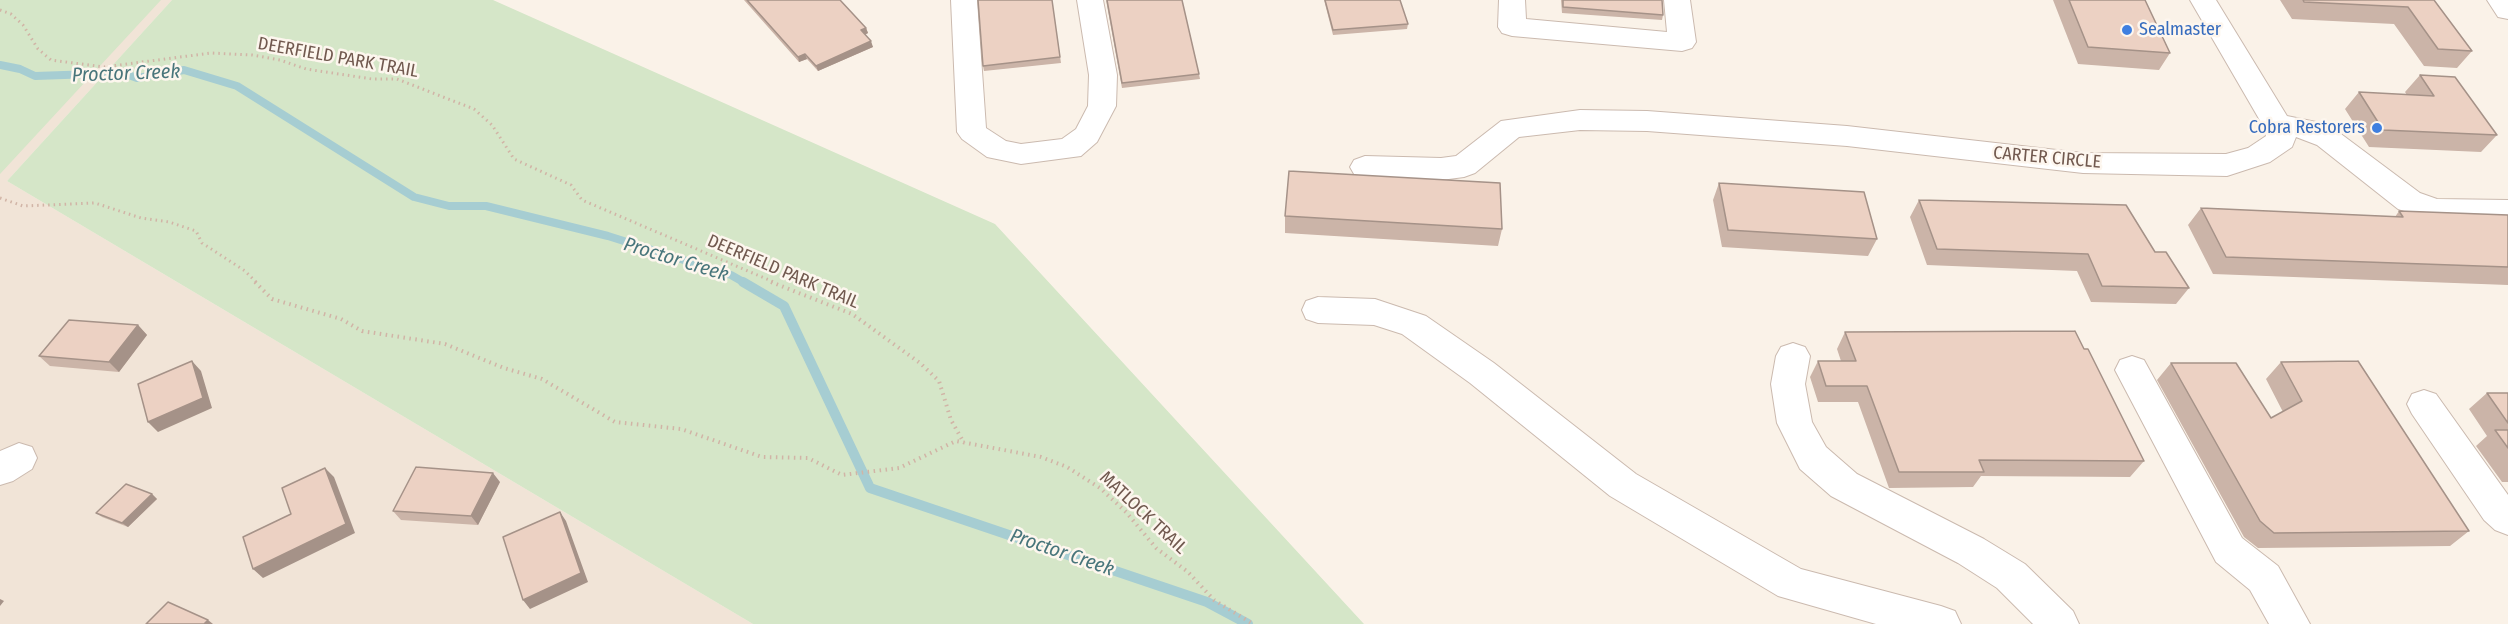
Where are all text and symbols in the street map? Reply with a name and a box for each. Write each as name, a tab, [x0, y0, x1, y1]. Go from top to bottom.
place label: Sealmaster	[2139, 19, 2221, 41]
marker: Sealmaster	[2120, 23, 2134, 37]
street label: DEERFIELD PARK TRAIL	[256, 33, 420, 83]
water label: Proctor Creek	[71, 60, 181, 88]
place label: Cobra Restorers	[2249, 117, 2365, 139]
marker: Cobra Restorers	[2370, 121, 2384, 135]
street label: CARTER CIRCLE	[1992, 143, 2102, 173]
street label: DEERFIELD PARK TRAIL	[704, 230, 862, 314]
water label: Proctor Creek	[621, 233, 731, 287]
street label: MATLOCK TRAIL	[1095, 467, 1191, 559]
water label: Proctor Creek	[1007, 524, 1117, 582]

